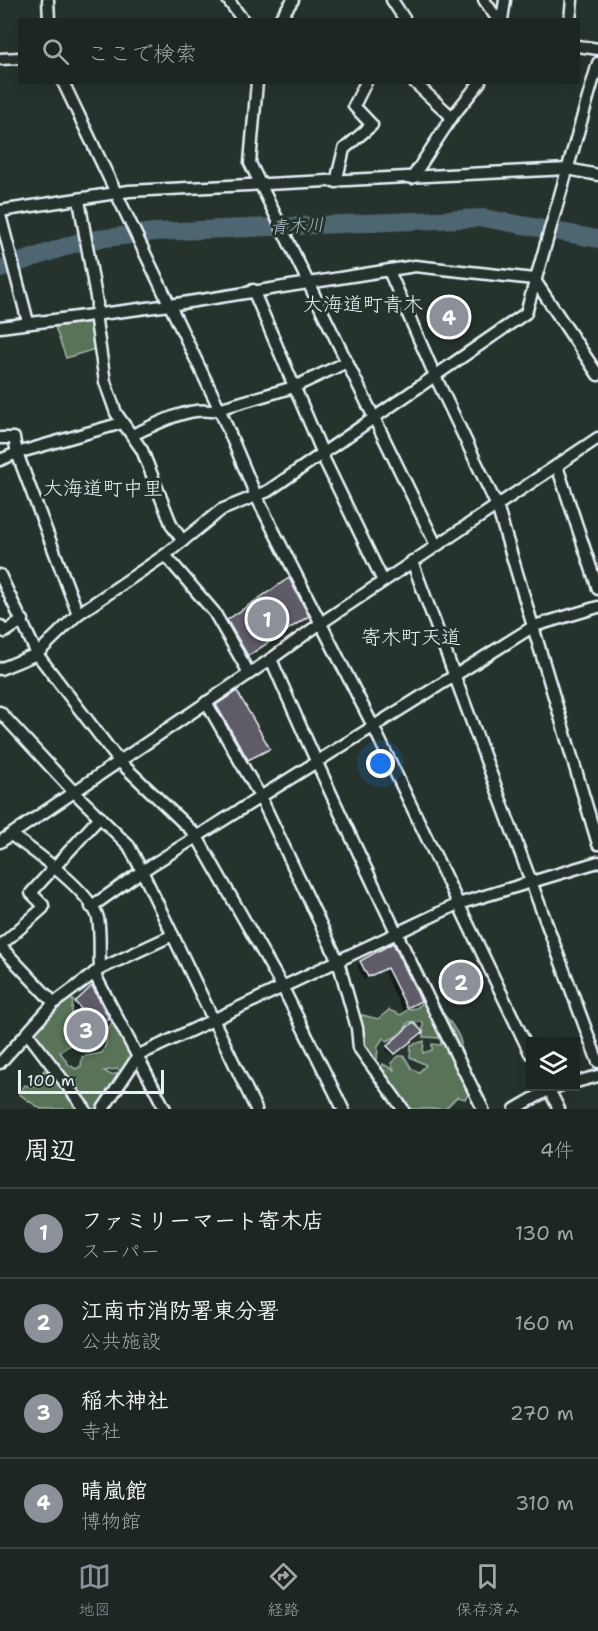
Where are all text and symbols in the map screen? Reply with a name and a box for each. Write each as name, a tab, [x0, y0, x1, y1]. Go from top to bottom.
search box	[18, 18, 580, 84]
icon: search	[39, 35, 72, 68]
text: ここで検索	[87, 39, 197, 68]
water label: 青木川	[269, 213, 325, 239]
district label: 大海道町青木	[303, 291, 423, 317]
pin: 4	[430, 294, 468, 340]
district label: 大海道町中里	[43, 475, 163, 501]
pin: 1	[248, 596, 286, 642]
district label: 寄木町天道	[361, 624, 461, 650]
your location	[366, 749, 395, 778]
pin: 2	[442, 960, 480, 1004]
pin: 3	[66, 1008, 106, 1052]
map controls	[526, 1037, 580, 1091]
button: layers	[526, 1037, 580, 1091]
scale bar	[18, 1067, 164, 1094]
text: 100 m	[27, 1070, 75, 1091]
text: 周辺	[24, 1132, 76, 1167]
text: 4件	[540, 1137, 574, 1163]
text: ファミリーマート寄木店	[81, 1206, 324, 1235]
text: 1	[39, 1220, 48, 1246]
text: 130 m	[515, 1220, 574, 1246]
text: スーパー	[81, 1238, 160, 1264]
text: 江南市消防署東分署	[81, 1296, 279, 1325]
text: 2	[37, 1310, 51, 1336]
text: 160 m	[515, 1310, 574, 1336]
text: 公共施設	[81, 1328, 161, 1354]
text: 稲木神社	[81, 1386, 169, 1415]
text: 3	[37, 1400, 51, 1426]
text: 270 m	[510, 1400, 574, 1426]
text: 寺社	[81, 1418, 121, 1444]
text: 晴嵐館	[81, 1476, 147, 1505]
text: 4	[37, 1490, 51, 1516]
text: 310 m	[515, 1490, 574, 1516]
text: 博物館	[81, 1508, 141, 1534]
tab: 地図	[78, 1560, 111, 1620]
tab: 経路	[267, 1560, 300, 1620]
tab: 保存済み	[456, 1560, 520, 1620]

